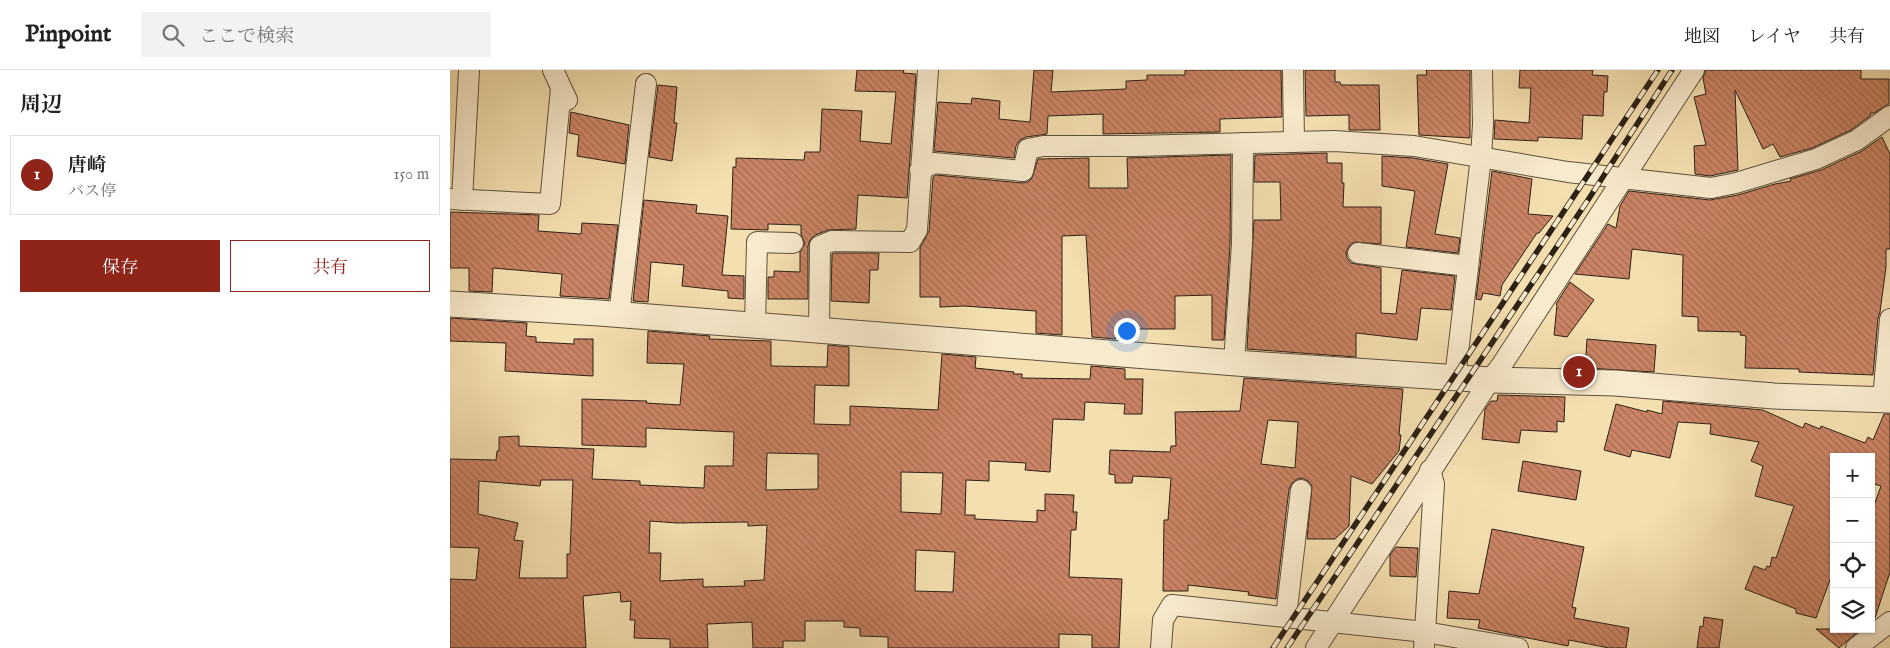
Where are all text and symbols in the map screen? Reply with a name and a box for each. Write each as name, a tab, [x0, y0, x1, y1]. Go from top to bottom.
search box	[141, 12, 491, 57]
text: Pinpoint	[25, 19, 111, 50]
icon: search	[159, 21, 187, 49]
text: ここで検索	[199, 25, 294, 49]
text: 地図	[1684, 26, 1720, 49]
text: レイヤ	[1748, 26, 1801, 49]
text: 共有	[1829, 26, 1865, 49]
text: 周辺	[20, 92, 62, 119]
text: 唐崎	[68, 154, 106, 178]
text: 1	[34, 165, 40, 185]
text: 150 m	[394, 165, 429, 185]
text: バス停	[68, 182, 116, 202]
button: 保存	[20, 240, 220, 292]
button: 共有	[230, 240, 430, 292]
your location	[1114, 318, 1140, 344]
pin: 1	[1563, 353, 1595, 391]
map controls	[1830, 453, 1875, 633]
button: +	[1830, 453, 1875, 498]
button: −	[1830, 498, 1875, 543]
button: locate	[1830, 543, 1875, 588]
button: layers	[1830, 588, 1875, 633]

